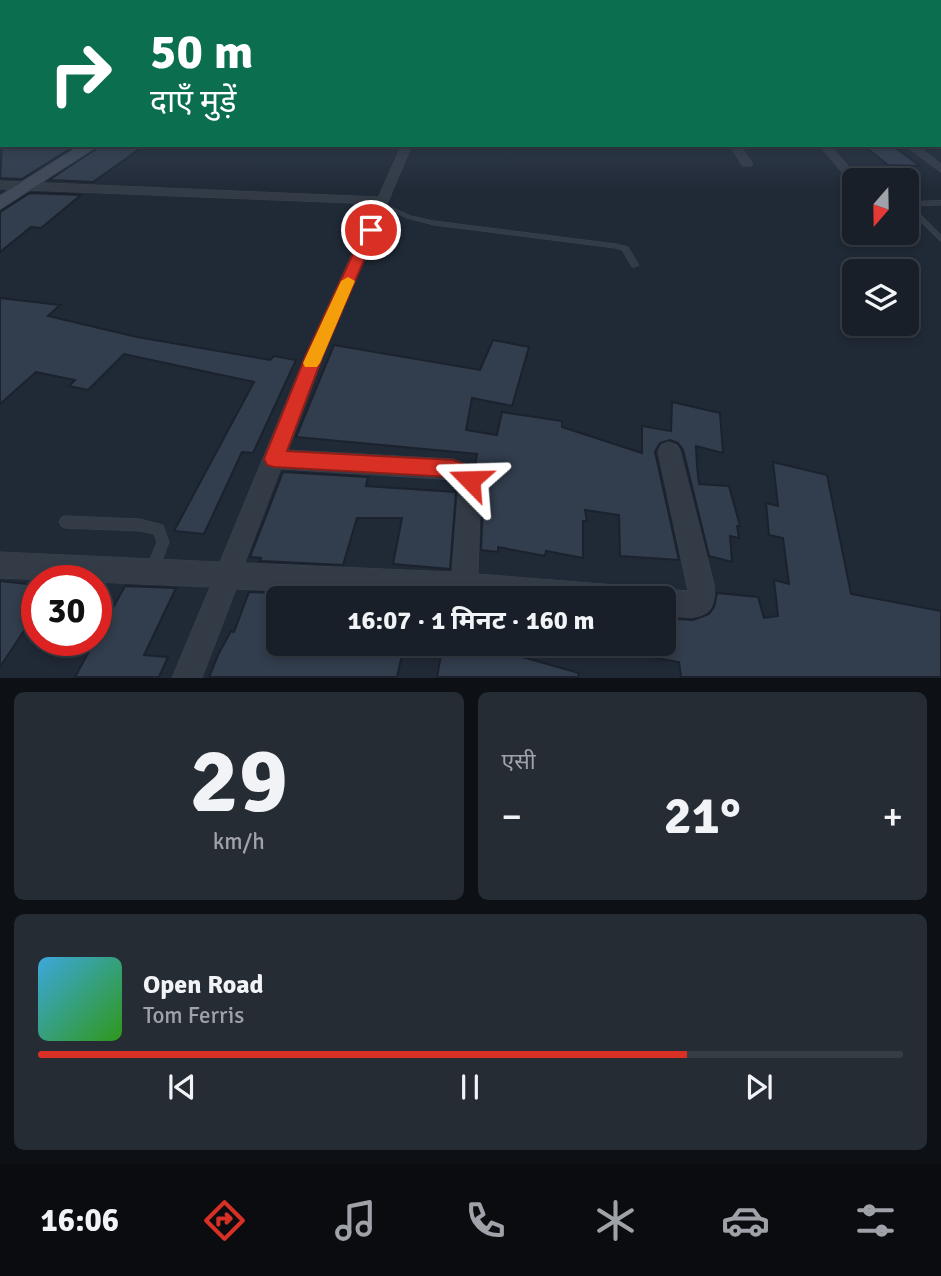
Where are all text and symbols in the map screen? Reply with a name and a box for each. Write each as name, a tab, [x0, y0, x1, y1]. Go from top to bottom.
text: 50 m	[150, 22, 253, 82]
icon: right	[35, 28, 126, 119]
text: दाएँ मुड़ें	[150, 82, 236, 121]
north arrow	[842, 168, 919, 245]
map controls	[842, 168, 919, 336]
pin	[341, 200, 401, 260]
icon: arrive	[352, 211, 390, 249]
button: layers	[842, 259, 919, 336]
position arrow	[433, 443, 507, 517]
speed limit sign: 30	[21, 565, 112, 656]
text: 16:07 · 1 मिनट · 160 m	[347, 605, 595, 637]
text: 29	[190, 725, 288, 838]
text: एसी	[502, 747, 536, 776]
text: 21°	[664, 784, 741, 848]
text: −	[502, 793, 522, 840]
text: +	[882, 793, 903, 840]
text: km/h	[213, 827, 265, 856]
text: Open Road	[143, 969, 264, 1001]
text: Tom Ferris	[143, 1001, 244, 1030]
icon: previous	[163, 1068, 201, 1106]
icon: pause	[451, 1068, 489, 1106]
icon: next	[740, 1068, 778, 1106]
icon: directions	[200, 1196, 249, 1245]
icon: music	[331, 1196, 380, 1245]
icon: phone	[461, 1196, 510, 1245]
icon: climate	[591, 1196, 640, 1245]
icon: car	[721, 1196, 770, 1245]
icon: filters	[851, 1196, 900, 1245]
text: 16:06	[41, 1201, 119, 1240]

